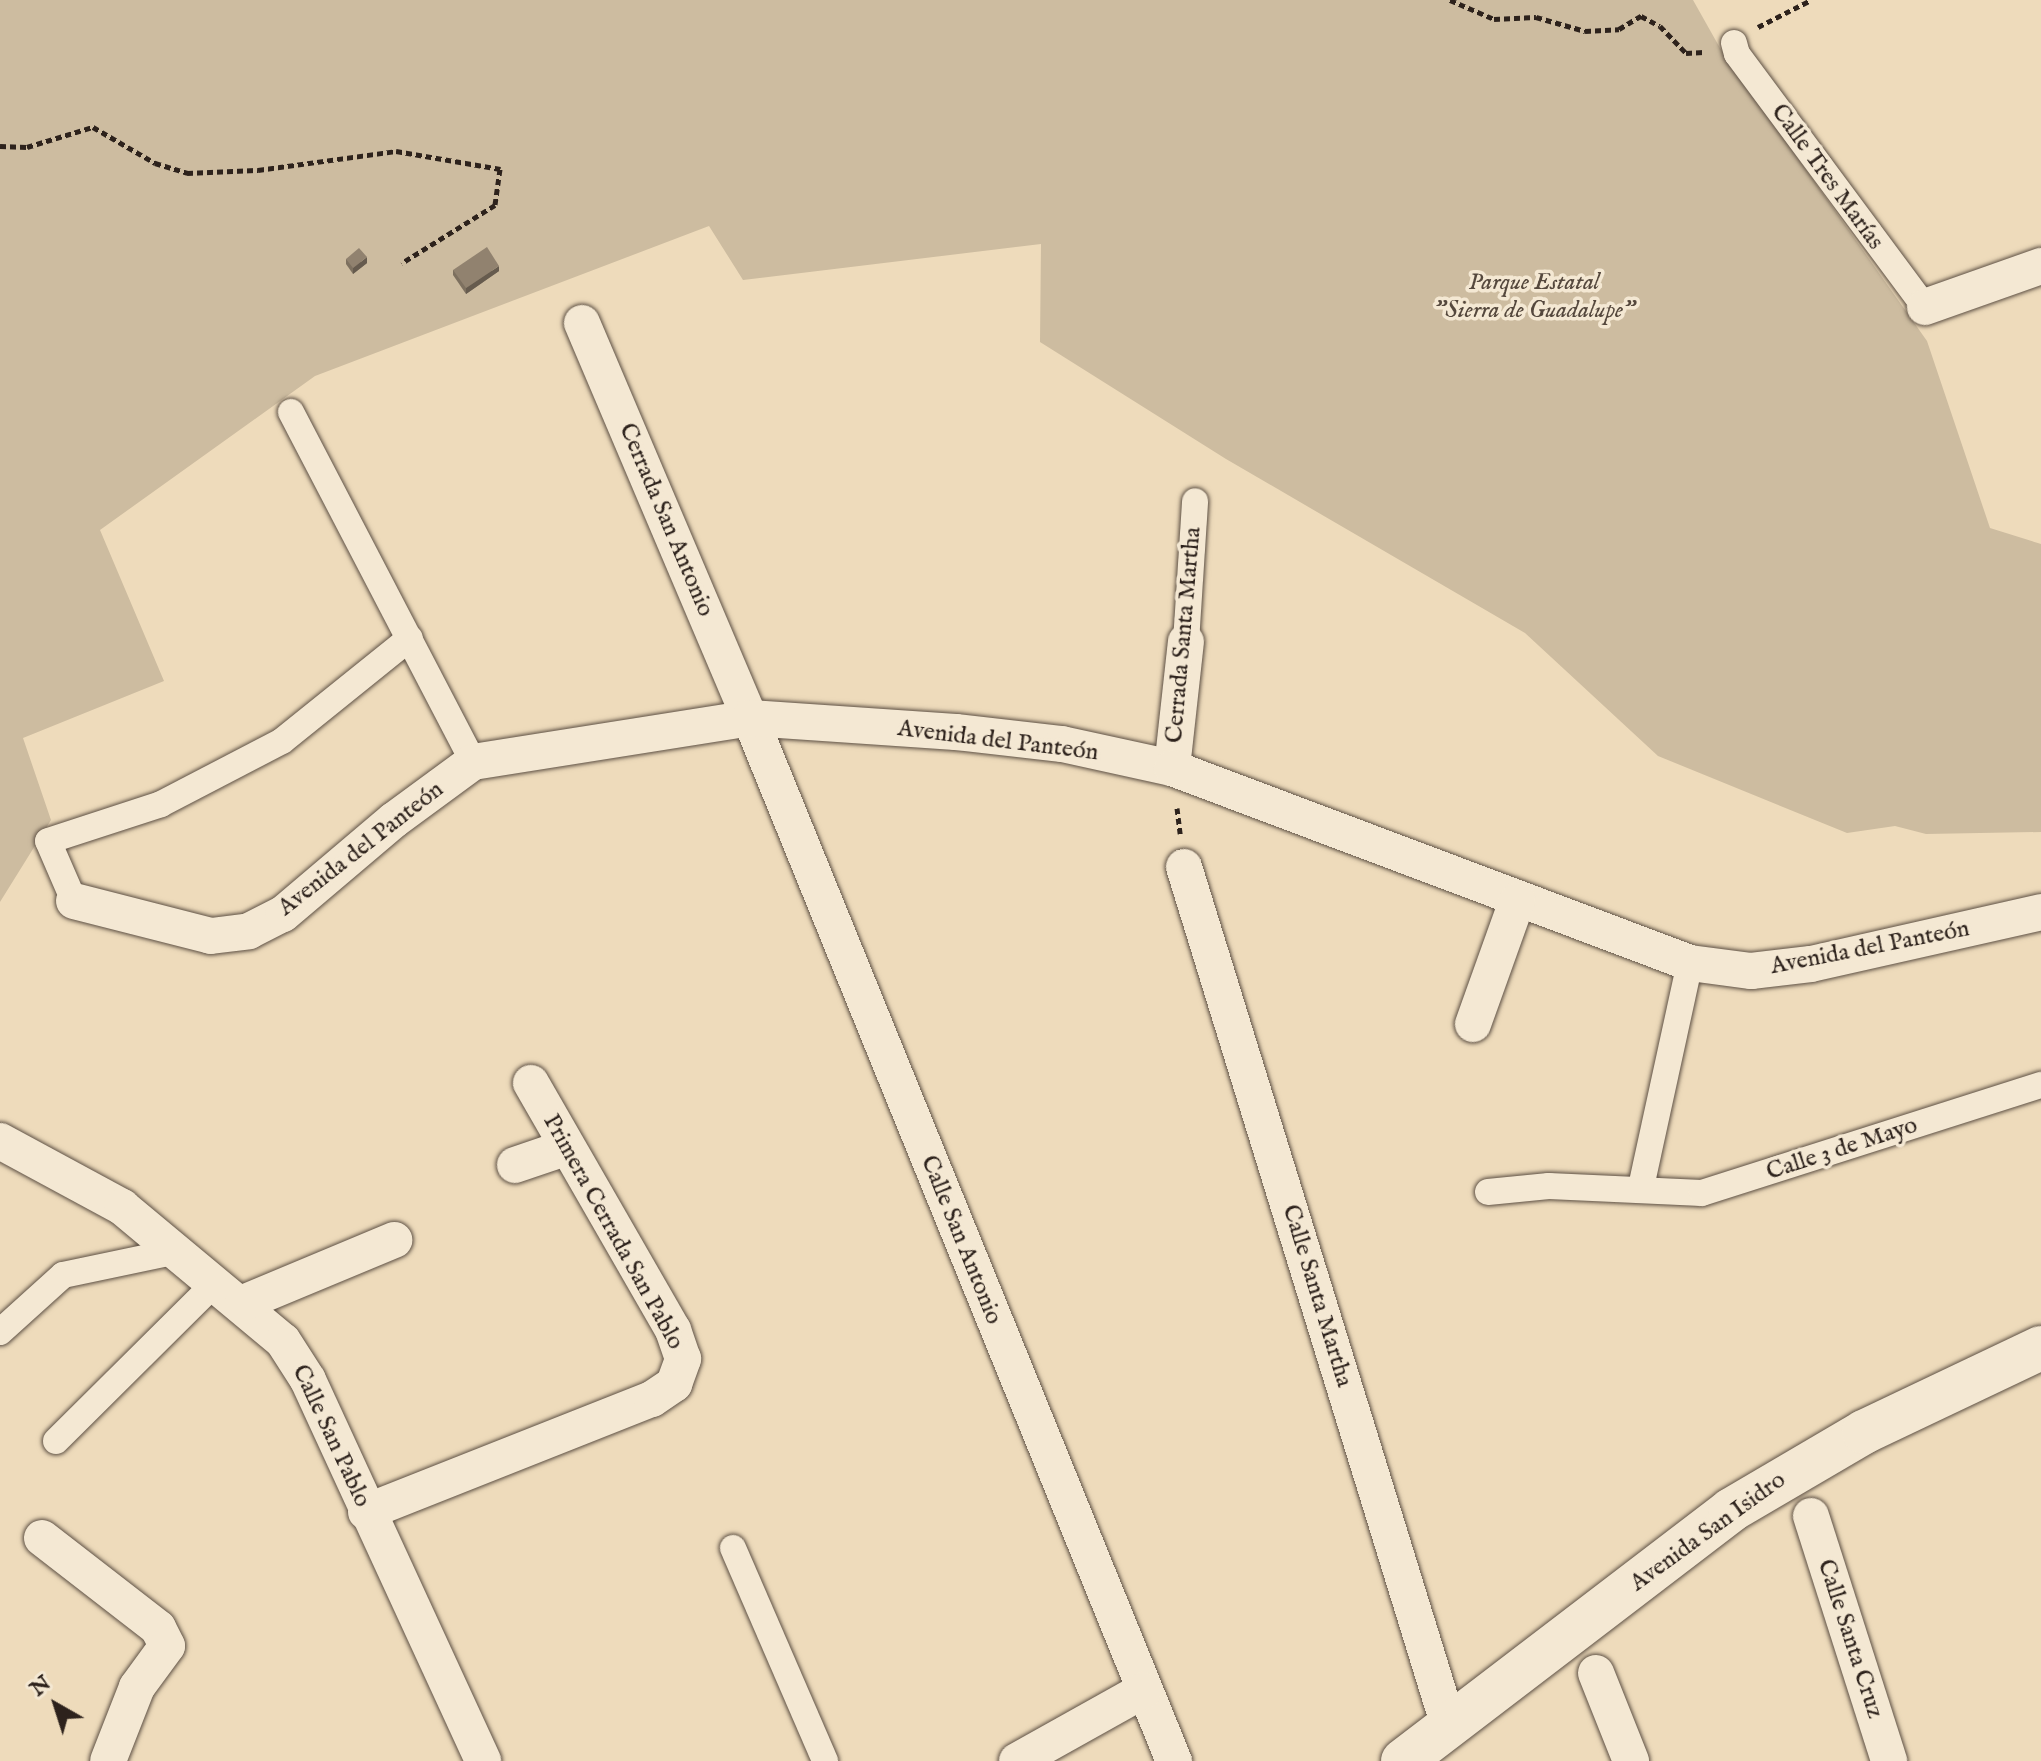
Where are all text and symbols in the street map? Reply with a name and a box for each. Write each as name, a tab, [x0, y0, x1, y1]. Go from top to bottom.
street label: Calle Tres Marías	[1765, 99, 1889, 255]
park label: Parque Estatal "Sierra de Guadalupe"	[1433, 269, 1635, 325]
street label: Cerrada San Antonio	[612, 419, 720, 621]
street label: Cerrada Santa Martha	[1160, 526, 1208, 744]
street label: Avenida del Panteón	[896, 714, 1100, 768]
street label: Avenida del Panteón	[273, 775, 449, 923]
street label: Avenida del Panteón	[1768, 915, 1972, 981]
street label: Primera Cerrada San Pablo	[536, 1109, 690, 1355]
street label: Calle 3 de Mayo	[1763, 1111, 1921, 1187]
street label: Calle San Antonio	[914, 1151, 1008, 1329]
street label: Calle Santa Martha	[1276, 1201, 1358, 1391]
street label: Calle San Pablo	[285, 1360, 377, 1512]
street label: Avenida San Isidro	[1625, 1466, 1791, 1598]
street label: Calle Santa Cruz	[1811, 1556, 1889, 1722]
north arrow	[16, 1665, 96, 1745]
text: N	[25, 1669, 57, 1703]

